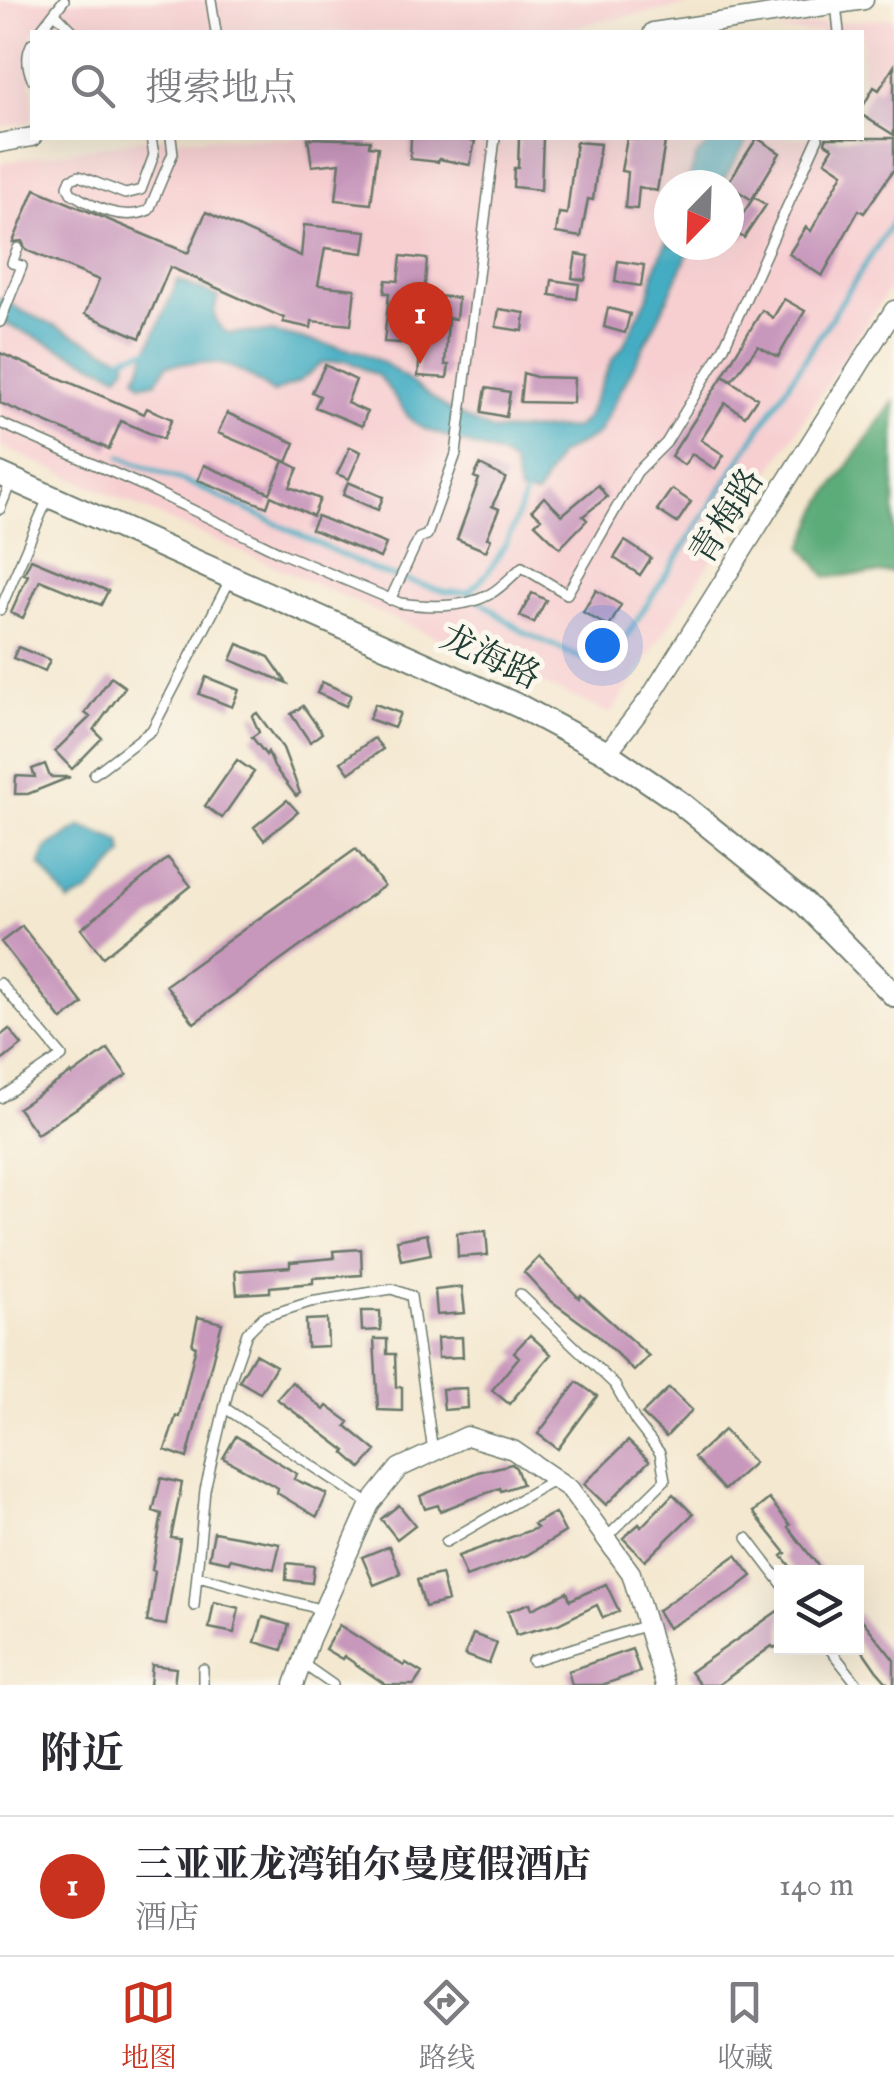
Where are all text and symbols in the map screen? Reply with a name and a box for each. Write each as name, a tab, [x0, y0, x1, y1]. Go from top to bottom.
search box	[30, 30, 864, 140]
icon: search	[65, 58, 120, 113]
text: 搜索地点	[145, 66, 297, 114]
north arrow	[654, 170, 744, 260]
pin: 1	[388, 282, 452, 364]
street label: 青梅路	[681, 461, 775, 574]
street label: 龙海路	[433, 616, 547, 701]
your location	[577, 620, 628, 671]
map controls	[774, 1565, 864, 1655]
button: layers	[774, 1565, 864, 1655]
text: 附近	[40, 1729, 124, 1782]
text: 三亚亚龙湾铂尔曼度假酒店	[135, 1843, 591, 1891]
text: 1	[67, 1866, 78, 1907]
text: 140 m	[779, 1866, 854, 1907]
text: 酒店	[135, 1899, 199, 1940]
tab: 地图	[121, 1975, 177, 2077]
tab: 路线	[419, 1975, 475, 2077]
tab: 收藏	[717, 1975, 773, 2077]

